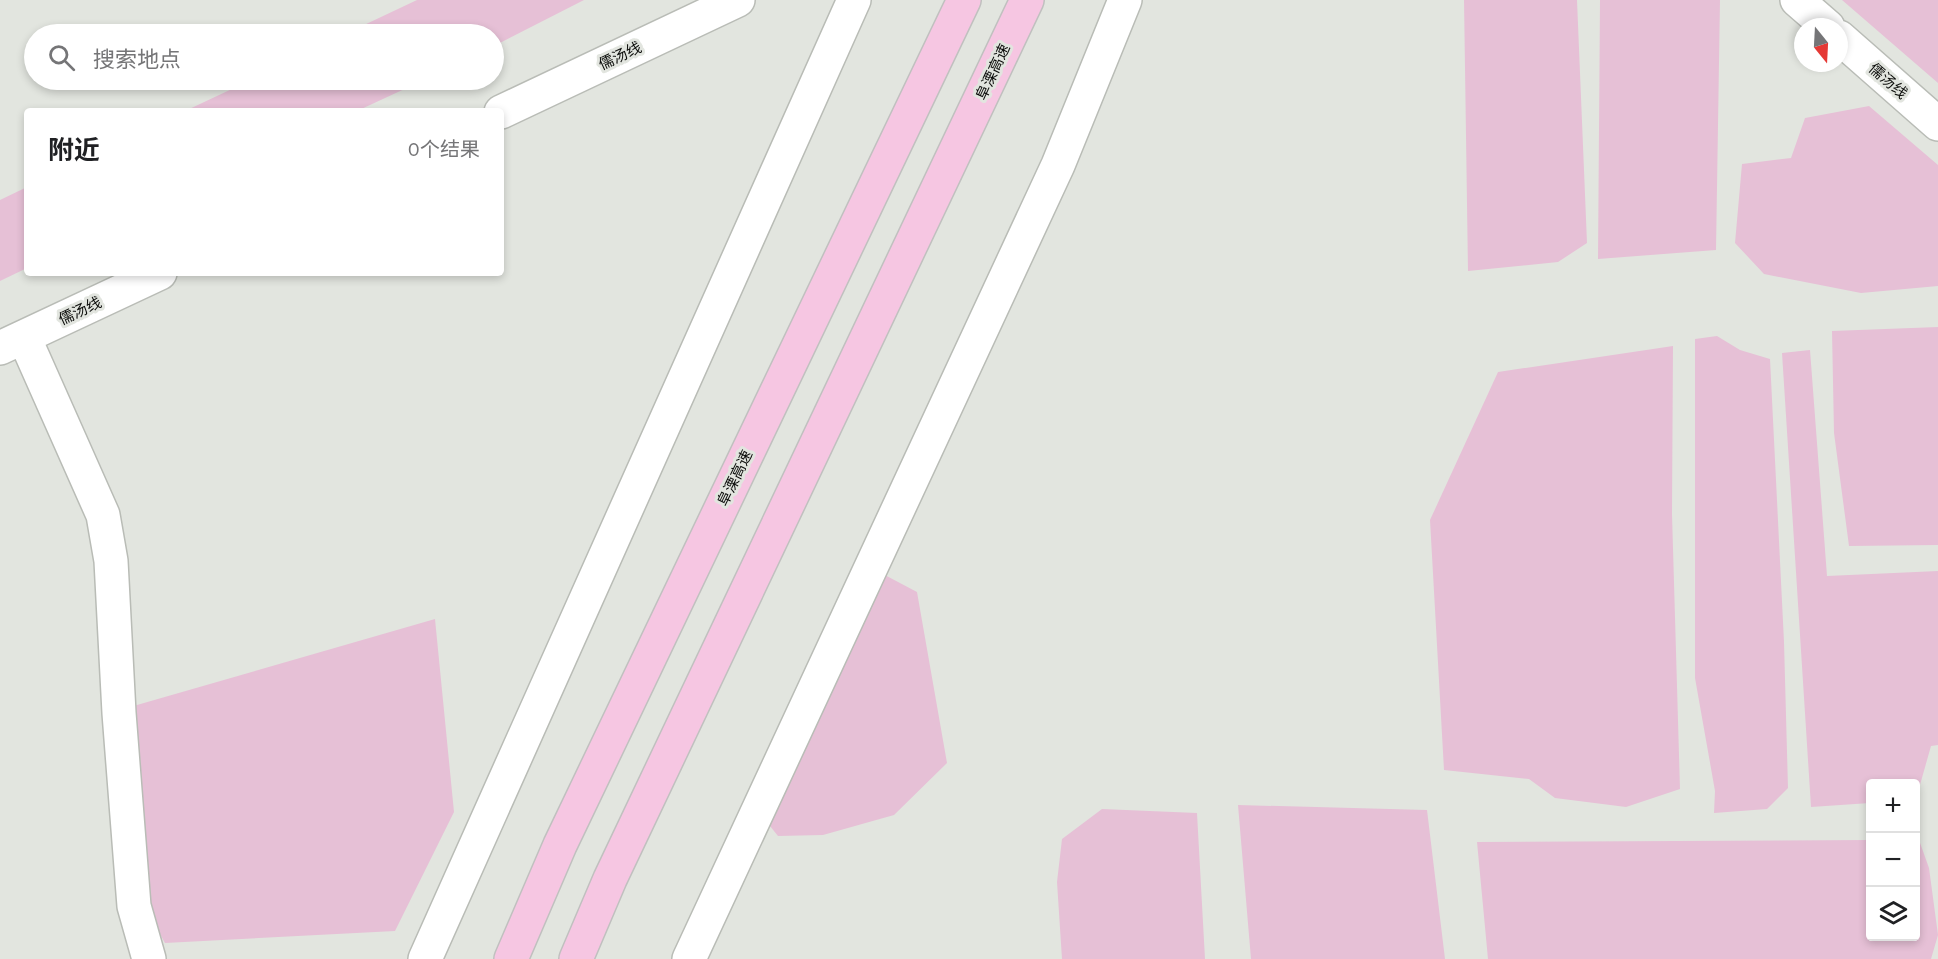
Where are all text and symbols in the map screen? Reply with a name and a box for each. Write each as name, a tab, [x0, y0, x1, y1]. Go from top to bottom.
north arrow	[1794, 18, 1848, 72]
search box	[24, 24, 504, 90]
street label: 儒汤线	[596, 38, 644, 74]
icon: search	[45, 41, 78, 74]
street label: 阜溧高速	[972, 41, 1014, 103]
text: 搜索地点	[93, 47, 181, 72]
street label: 儒汤线	[1865, 59, 1911, 103]
text: 附近	[48, 135, 100, 165]
text: 0个结果	[408, 137, 480, 161]
street label: 儒汤线	[56, 293, 104, 329]
street label: 阜溧高速	[714, 447, 756, 509]
map controls	[1866, 779, 1920, 941]
button: +	[1866, 779, 1920, 833]
button: −	[1866, 833, 1920, 887]
button: layers	[1866, 887, 1920, 941]

